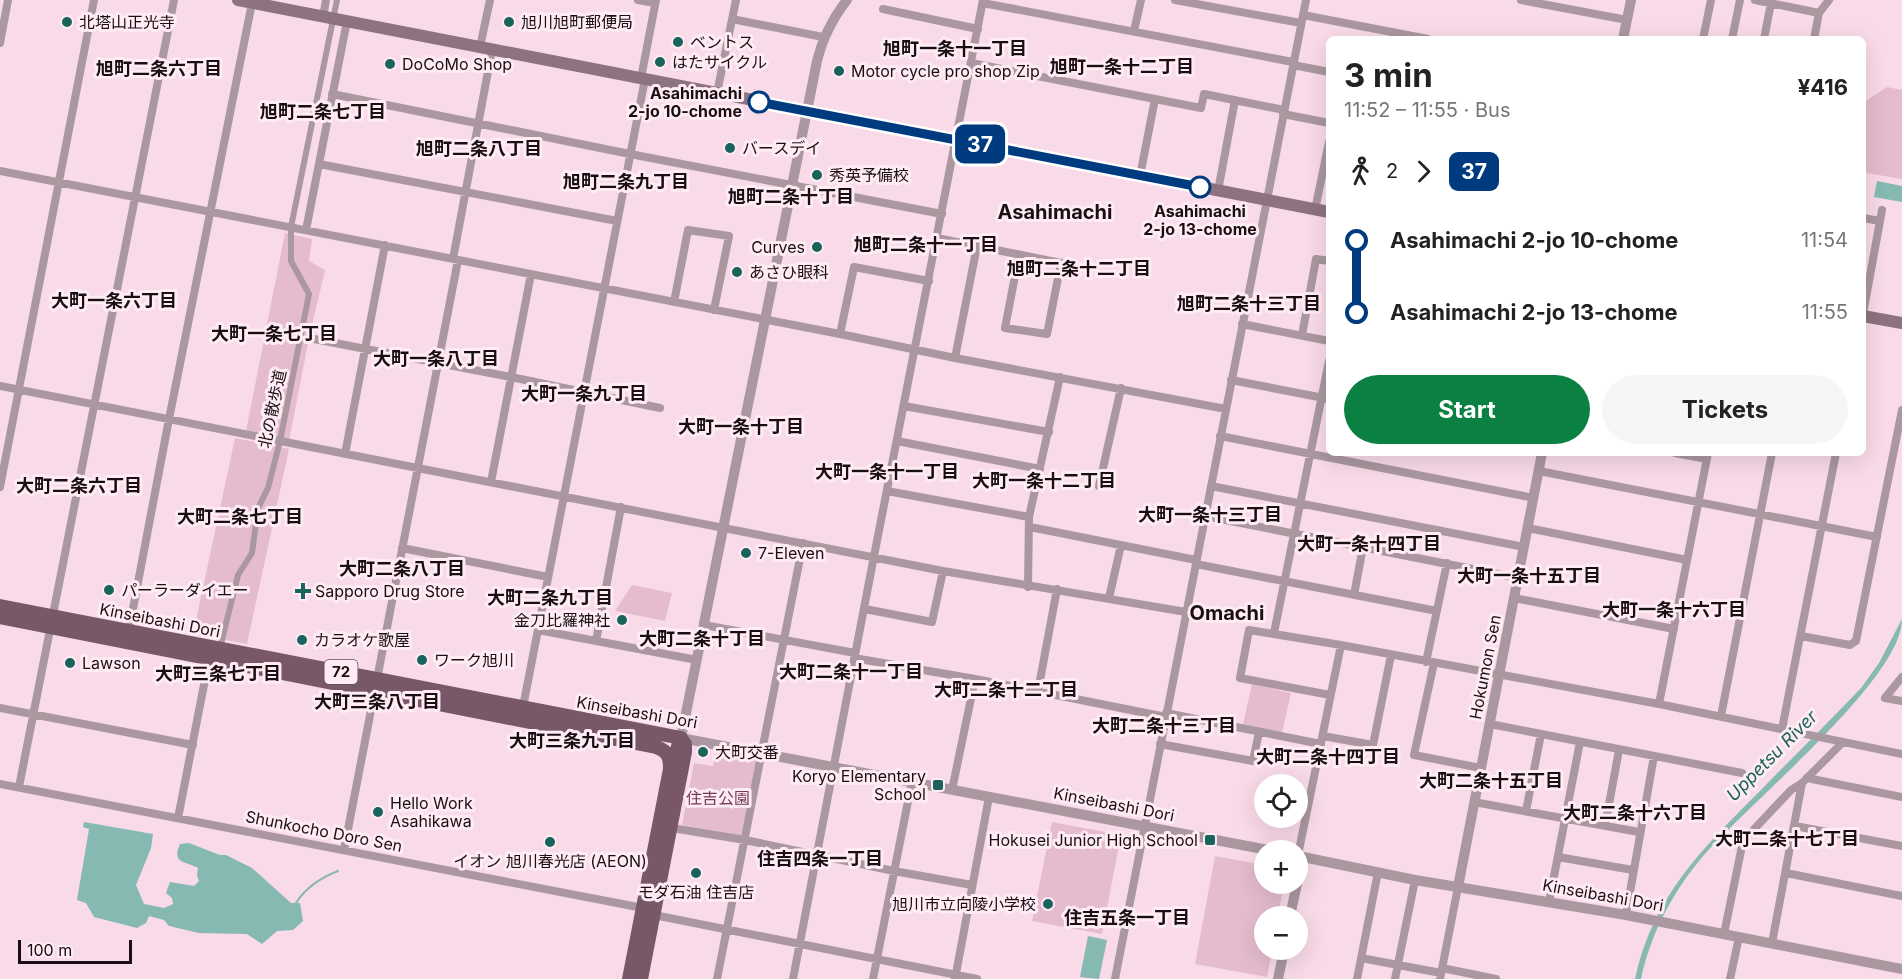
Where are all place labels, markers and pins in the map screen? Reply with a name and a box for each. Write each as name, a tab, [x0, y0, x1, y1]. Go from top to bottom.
place label: 北塔山正光寺	[79, 12, 175, 32]
place label: 旭川旭町郵便局	[521, 12, 633, 32]
marker: 北塔山正光寺	[60, 15, 74, 29]
marker: 旭川旭町郵便局	[502, 15, 516, 29]
place label: ベントス	[690, 32, 754, 52]
marker: ベントス	[671, 35, 685, 49]
place label: はたサイクル	[672, 52, 767, 72]
place label: DoCoMo Shop	[402, 54, 512, 74]
marker: はたサイクル	[653, 55, 667, 69]
marker: DoCoMo Shop	[383, 57, 397, 71]
place label: Motor cycle pro shop Zip	[851, 61, 1040, 81]
marker: Motor cycle pro shop Zip	[832, 64, 846, 78]
place label: Asahimachi 2-jo 10-chome	[628, 83, 742, 121]
marker: Asahimachi 2-jo 10-chome	[748, 91, 770, 113]
place label: バースデイ	[742, 138, 821, 158]
marker: バースデイ	[723, 141, 737, 155]
place label: 秀英予備校	[829, 165, 909, 185]
marker: 秀英予備校	[810, 168, 824, 182]
marker: Asahimachi 2-jo 13-chome	[1189, 176, 1211, 198]
place label: Asahimachi 2-jo 13-chome	[1143, 201, 1257, 239]
place label: Curves	[751, 237, 805, 257]
marker: Curves	[810, 240, 824, 254]
place label: あさひ眼科	[749, 262, 829, 282]
marker: あさひ眼科	[730, 265, 744, 279]
place label: 7-Eleven	[758, 543, 824, 563]
marker: 7-Eleven	[739, 546, 753, 560]
place label: パーラーダイエー	[121, 580, 249, 600]
place label: Sapporo Drug Store	[315, 581, 465, 601]
marker: パーラーダイエー	[102, 583, 116, 597]
marker: Sapporo Drug Store	[296, 584, 310, 598]
place label: 金刀比羅神社	[514, 610, 610, 630]
marker: 金刀比羅神社	[615, 613, 629, 627]
place label: カラオケ歌屋	[314, 630, 410, 650]
marker: カラオケ歌屋	[295, 633, 309, 647]
place label: ワーク旭川	[434, 650, 514, 670]
place label: Lawson	[82, 653, 141, 673]
marker: ワーク旭川	[415, 653, 429, 667]
marker: Lawson	[63, 656, 77, 670]
place label: 大町交番	[715, 742, 779, 762]
marker: 大町交番	[696, 745, 710, 759]
place label: Koryo Elementary School	[792, 766, 926, 804]
marker: Koryo Elementary School	[931, 778, 945, 792]
place label: Hello Work Asahikawa	[390, 793, 473, 831]
marker: Hello Work Asahikawa	[371, 805, 385, 819]
place label: Hokusei Junior High School	[989, 830, 1198, 850]
marker: Hokusei Junior High School	[1203, 833, 1217, 847]
marker: イオン 旭川春光店 (AEON)	[543, 835, 557, 849]
place label: イオン 旭川春光店 (AEON)	[453, 851, 647, 871]
marker: モダ石油 住吉店	[689, 866, 703, 880]
place label: モダ石油 住吉店	[638, 882, 754, 902]
place label: 旭川市立向陵小学校	[892, 894, 1036, 914]
marker: 旭川市立向陵小学校	[1041, 897, 1055, 911]

